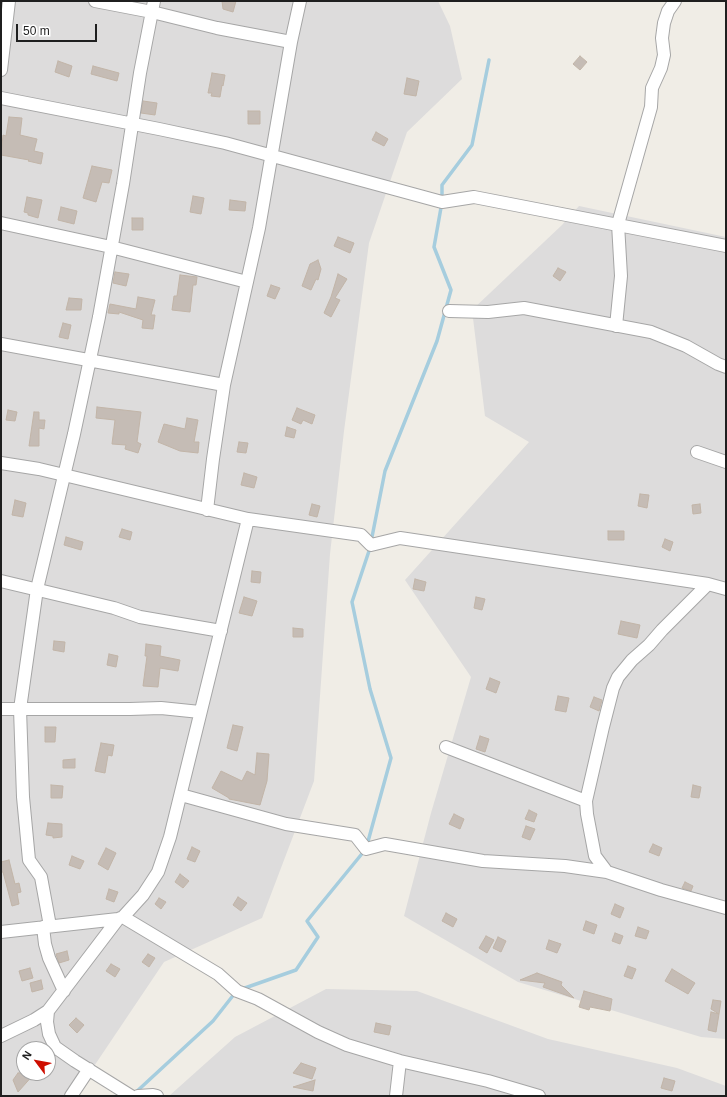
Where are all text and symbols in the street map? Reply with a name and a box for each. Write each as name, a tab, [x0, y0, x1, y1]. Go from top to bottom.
scale bar	[18, 16, 99, 42]
text: 50 m	[23, 24, 50, 38]
north arrow	[16, 1041, 56, 1081]
text: N	[19, 1049, 34, 1062]

